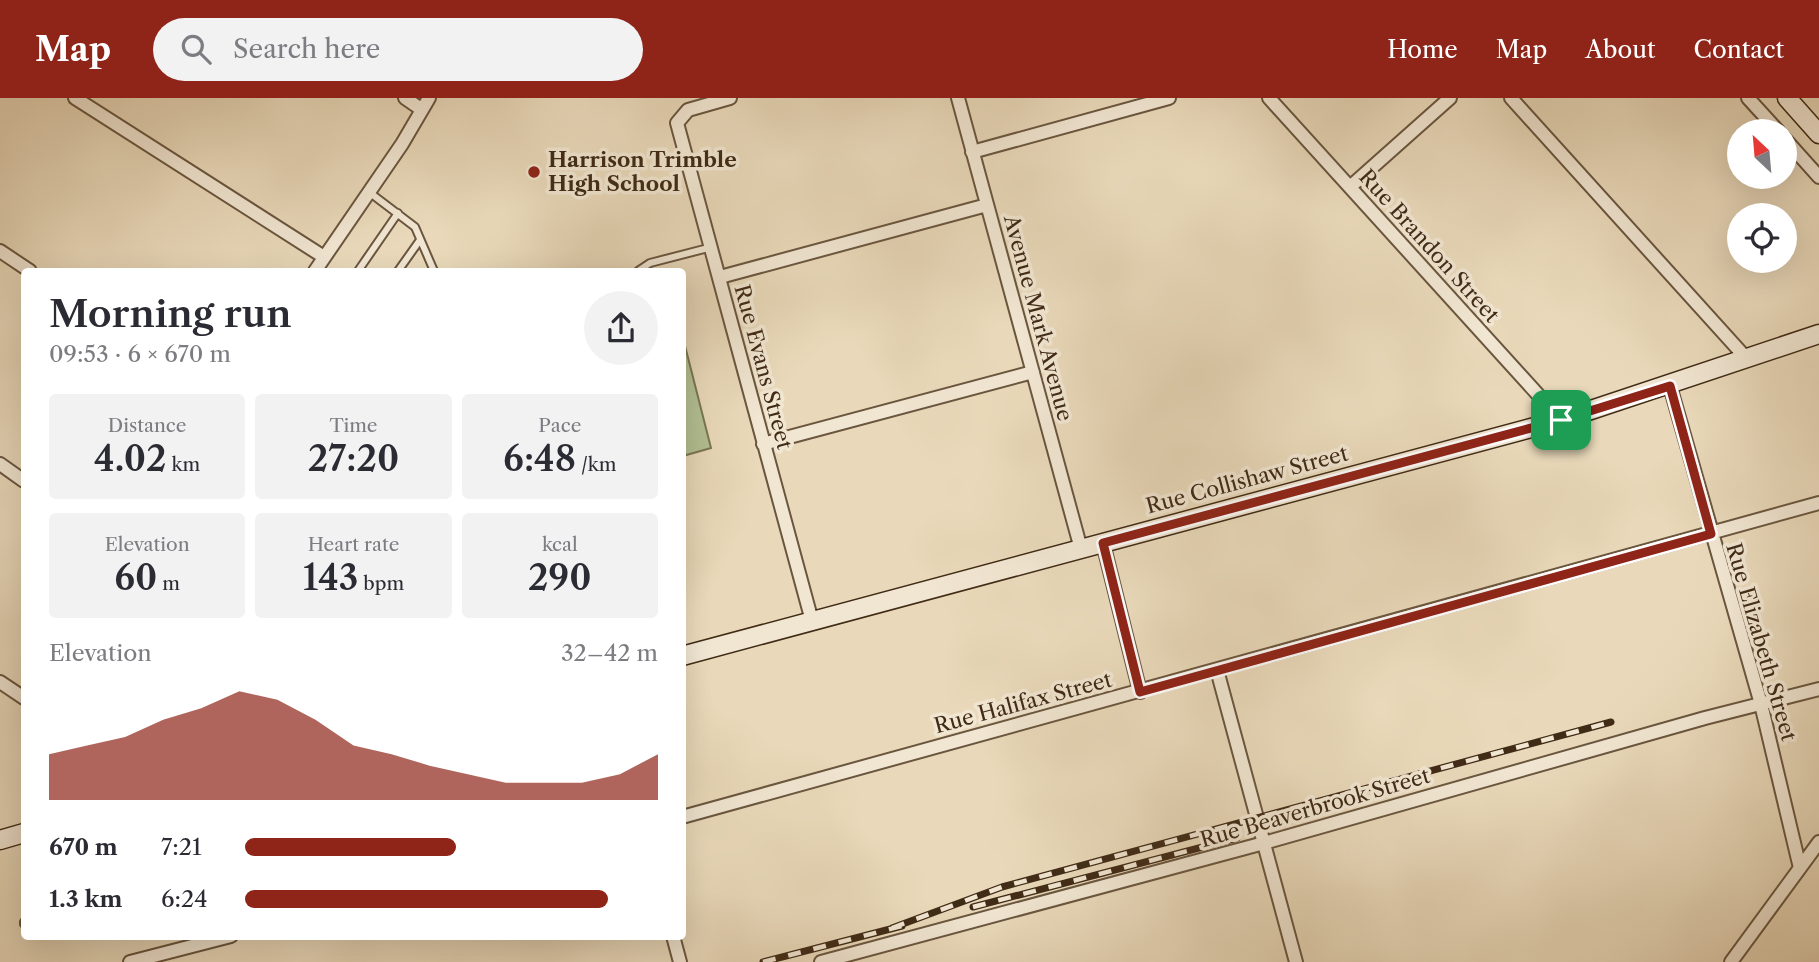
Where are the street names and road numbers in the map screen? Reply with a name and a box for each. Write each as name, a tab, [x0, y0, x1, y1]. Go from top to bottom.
street label: Rue Brandon Street	[1354, 164, 1505, 328]
street label: Avenue Mark Avenue	[999, 211, 1078, 424]
street label: Rue Evans Street	[729, 282, 798, 452]
street label: Rue Collishaw Street	[1143, 440, 1351, 519]
street label: Rue Elizabeth Street	[1721, 540, 1802, 744]
street label: Rue Halifax Street	[931, 667, 1115, 738]
street label: Rue Beaverbrook Street	[1197, 763, 1433, 852]

